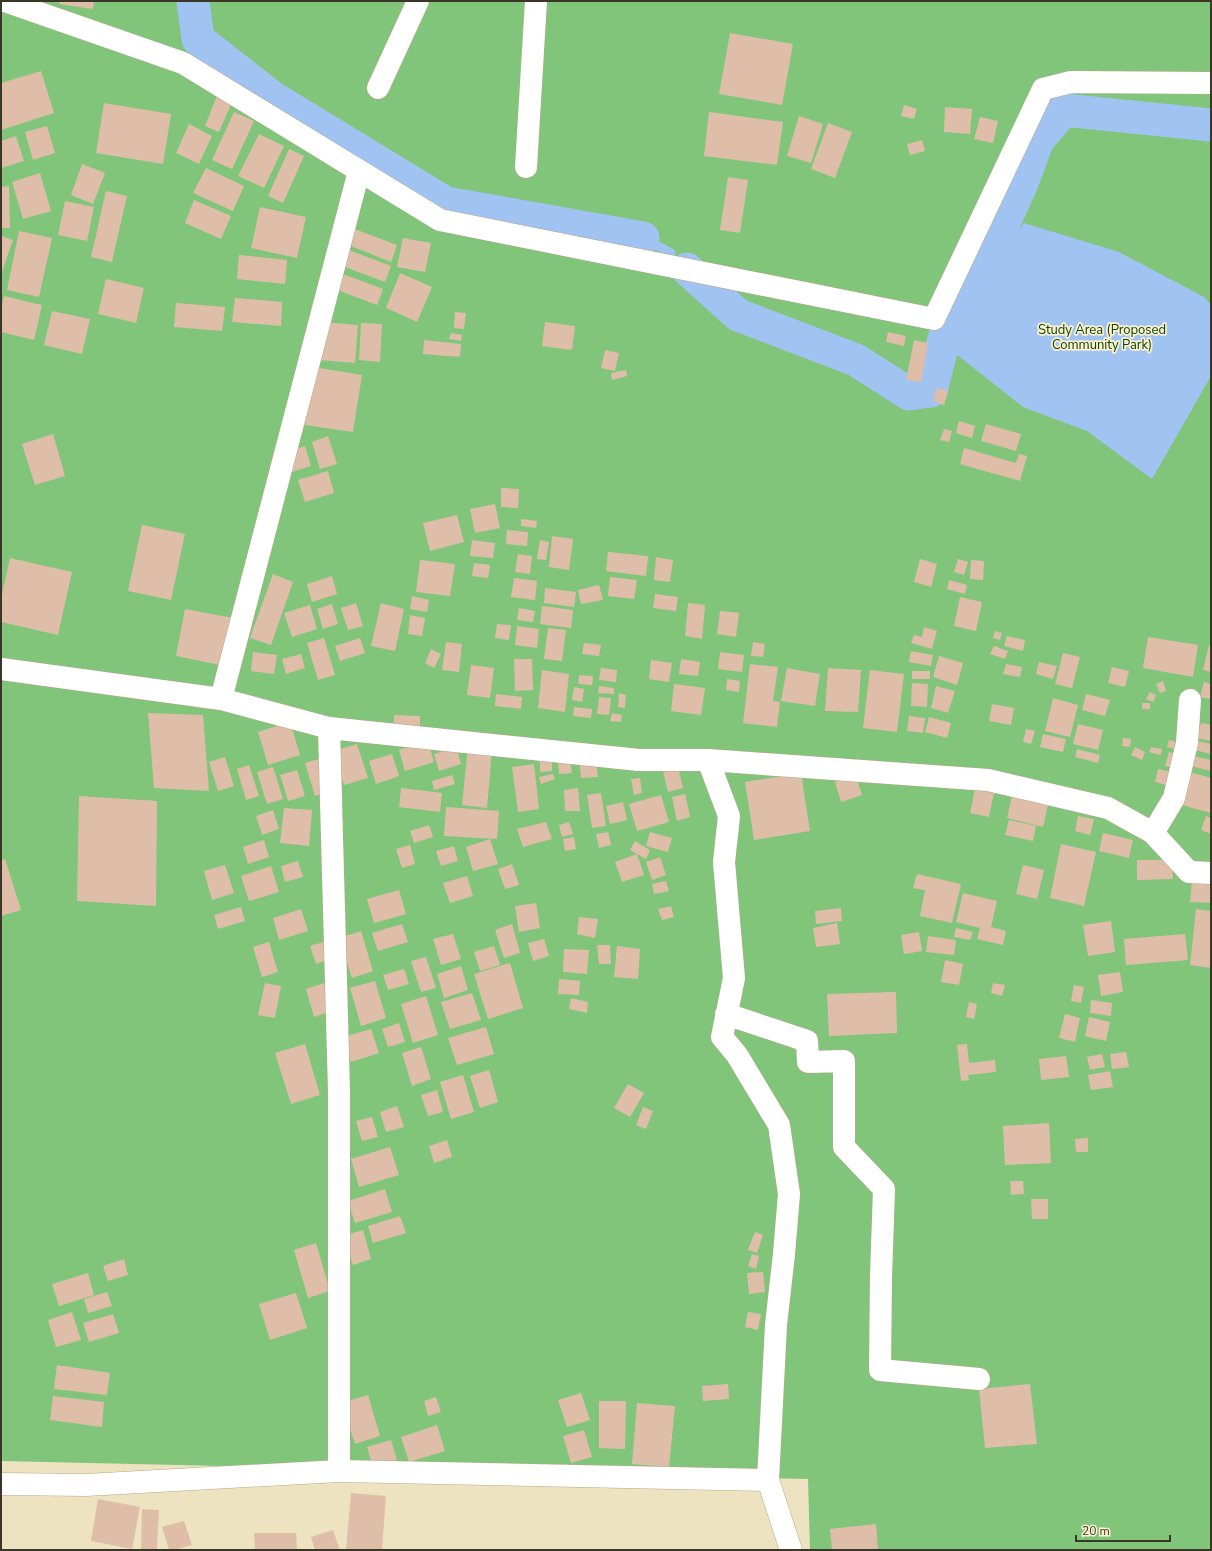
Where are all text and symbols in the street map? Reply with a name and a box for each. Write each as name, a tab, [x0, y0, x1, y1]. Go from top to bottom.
park label: Study Area (Proposed Community Park)	[1038, 321, 1166, 354]
scale bar	[1076, 1517, 1170, 1543]
text: 20 m	[1082, 1523, 1110, 1539]

